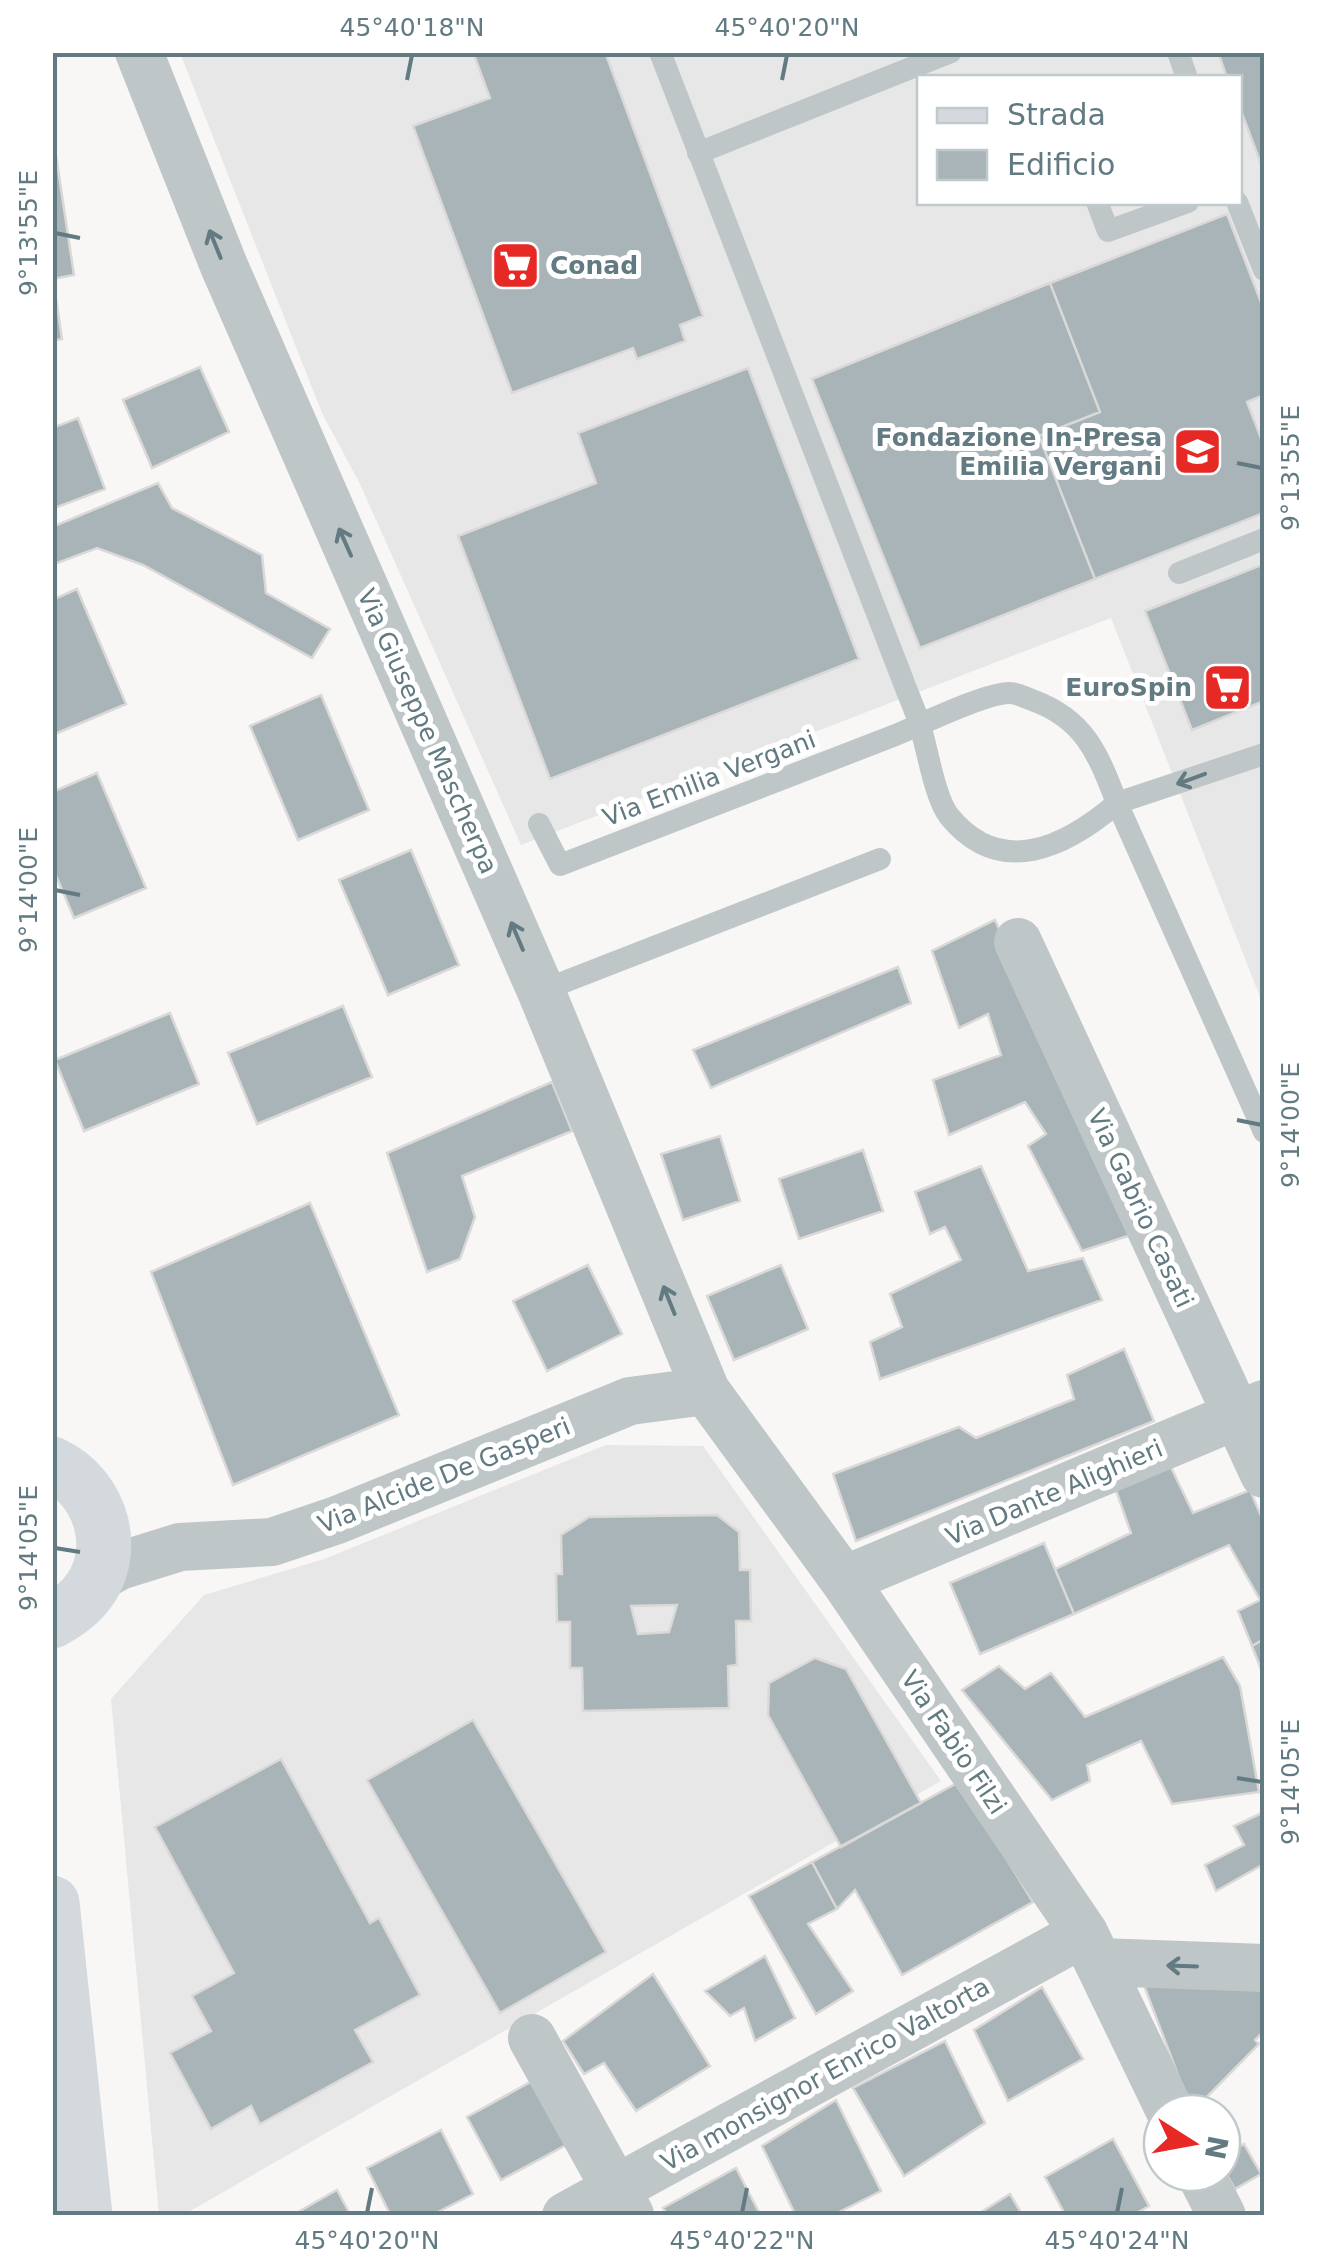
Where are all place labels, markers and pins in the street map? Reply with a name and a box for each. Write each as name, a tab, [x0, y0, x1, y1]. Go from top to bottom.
supermarket icon: Conad	[489, 239, 541, 291]
place label: Conad	[550, 251, 638, 280]
place label: Fondazione In-Presa Emilia Vergani	[876, 423, 1162, 481]
school or university icon: Fondazione In-Presa Emilia Vergani	[1171, 425, 1223, 477]
supermarket icon: EuroSpin	[1201, 661, 1253, 713]
place label: EuroSpin	[1065, 673, 1192, 702]

